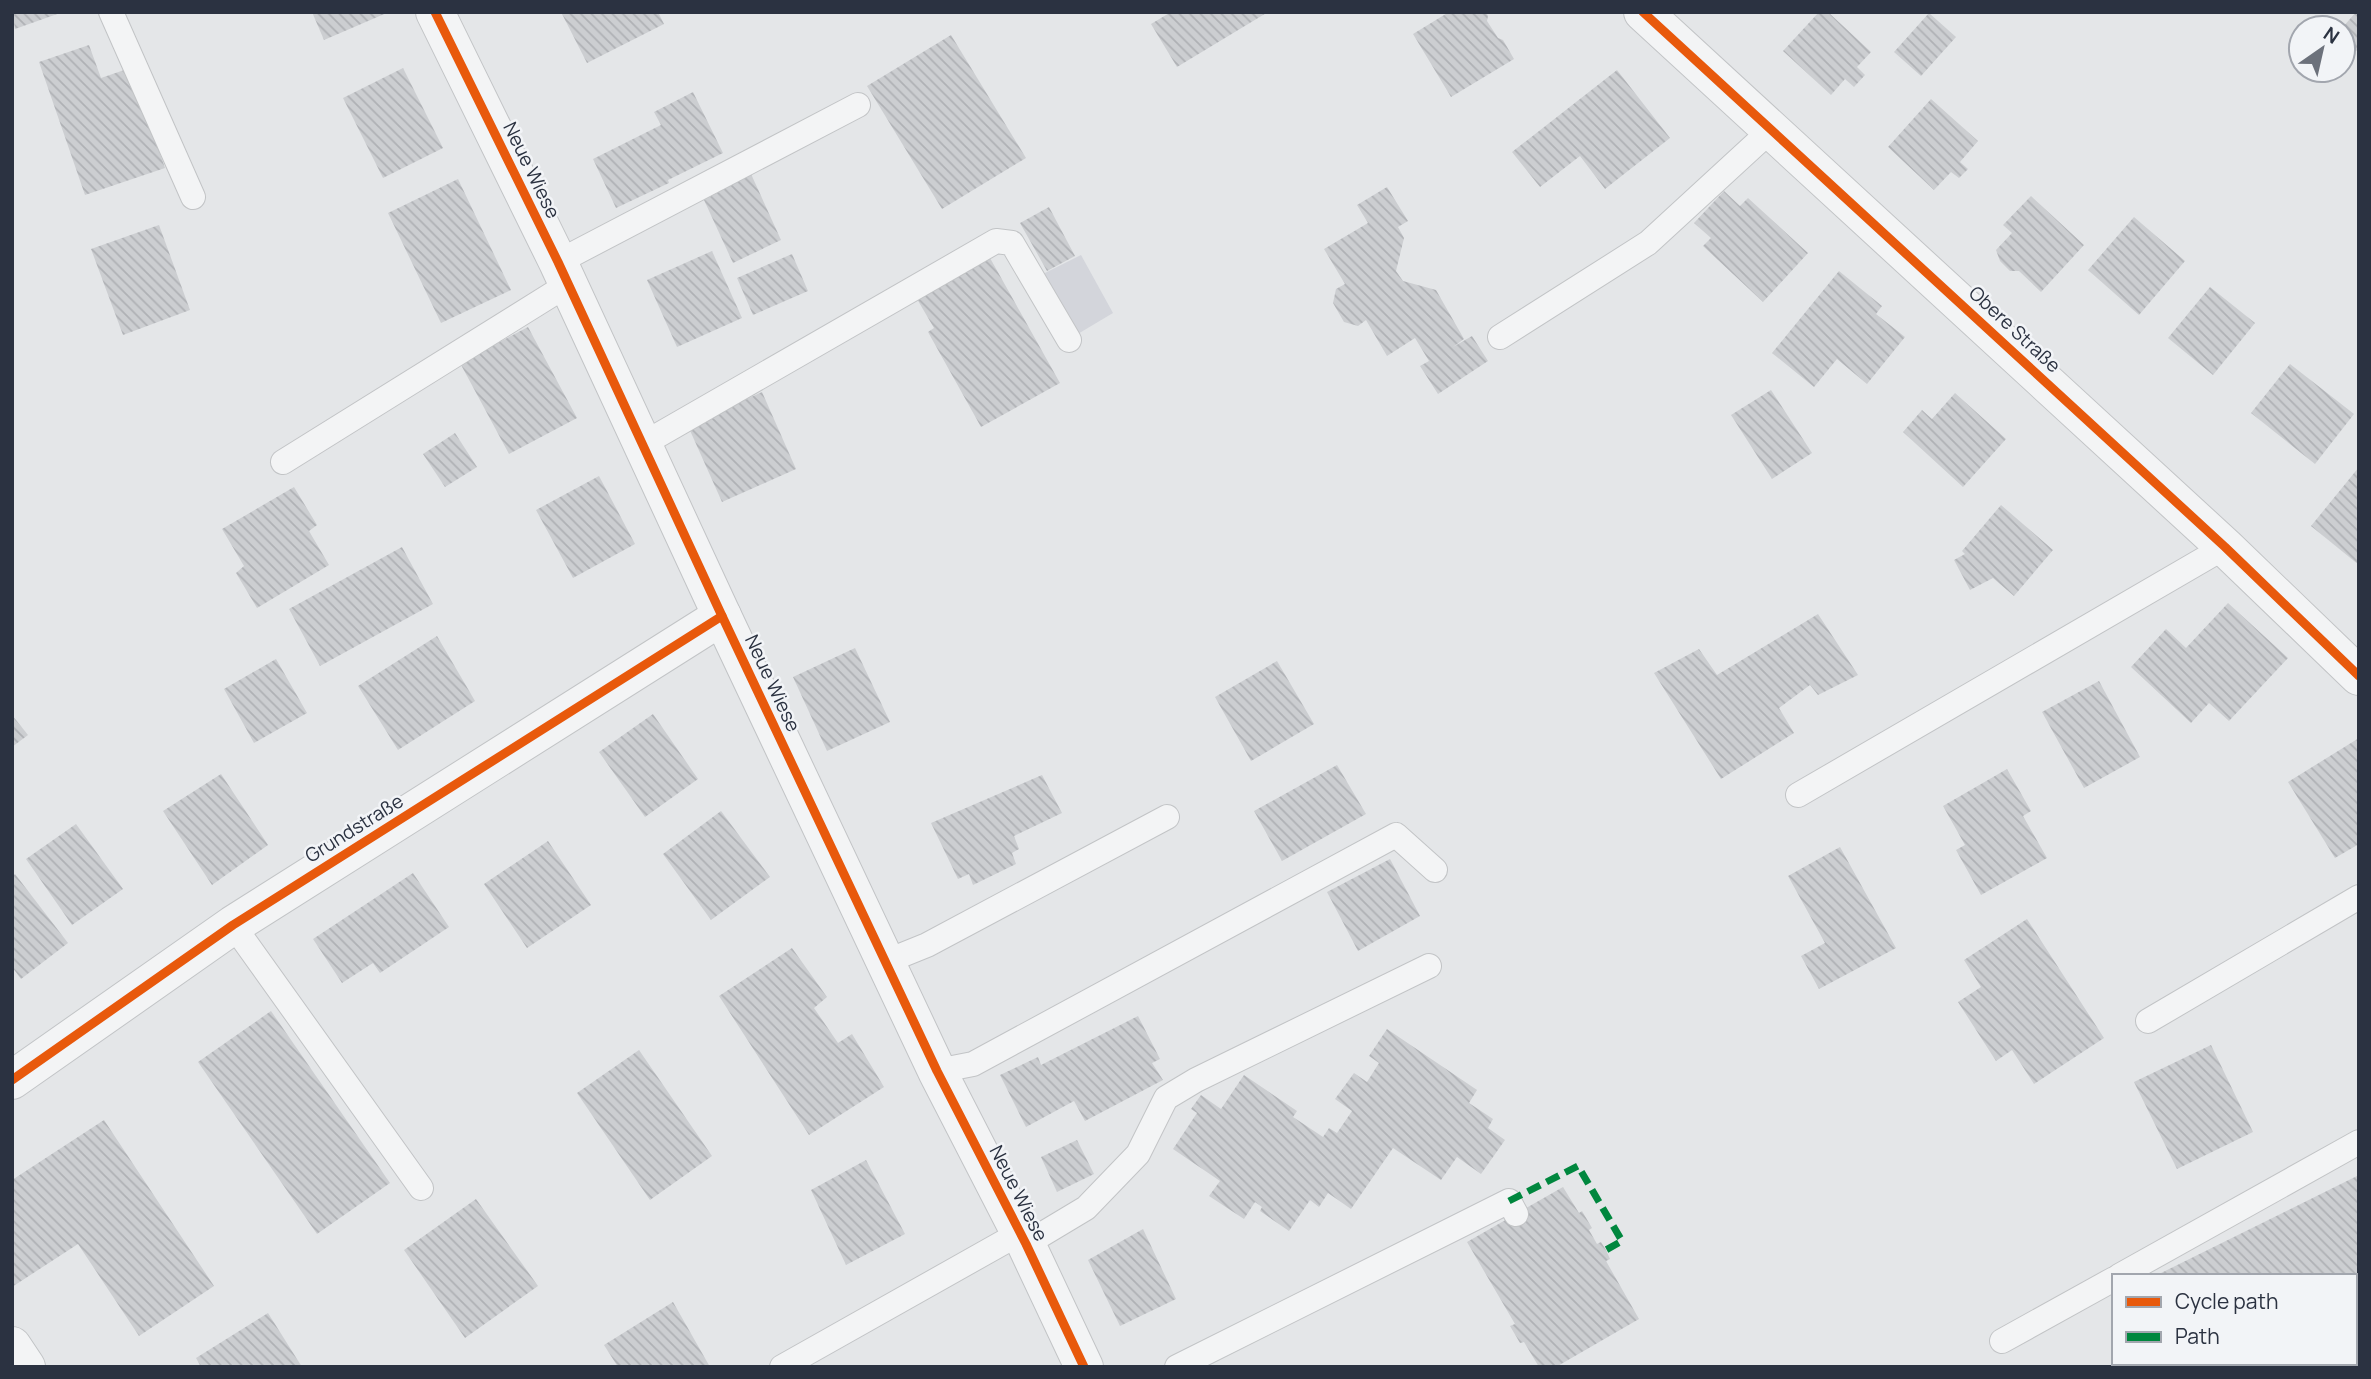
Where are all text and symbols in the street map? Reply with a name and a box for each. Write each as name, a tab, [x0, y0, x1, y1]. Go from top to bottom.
north arrow	[2287, 14, 2357, 84]
text: N	[2319, 20, 2344, 50]
street label: Neue Wiese	[497, 117, 567, 223]
street label: Obere Straße	[1964, 280, 2066, 378]
street label: Neue Wiese	[739, 630, 807, 736]
street label: Grundstraße	[300, 788, 408, 868]
street label: Neue Wiese	[984, 1141, 1054, 1245]
legend	[2112, 1274, 2357, 1365]
text: Cycle path	[2175, 1287, 2278, 1315]
text: Path	[2175, 1322, 2220, 1350]

